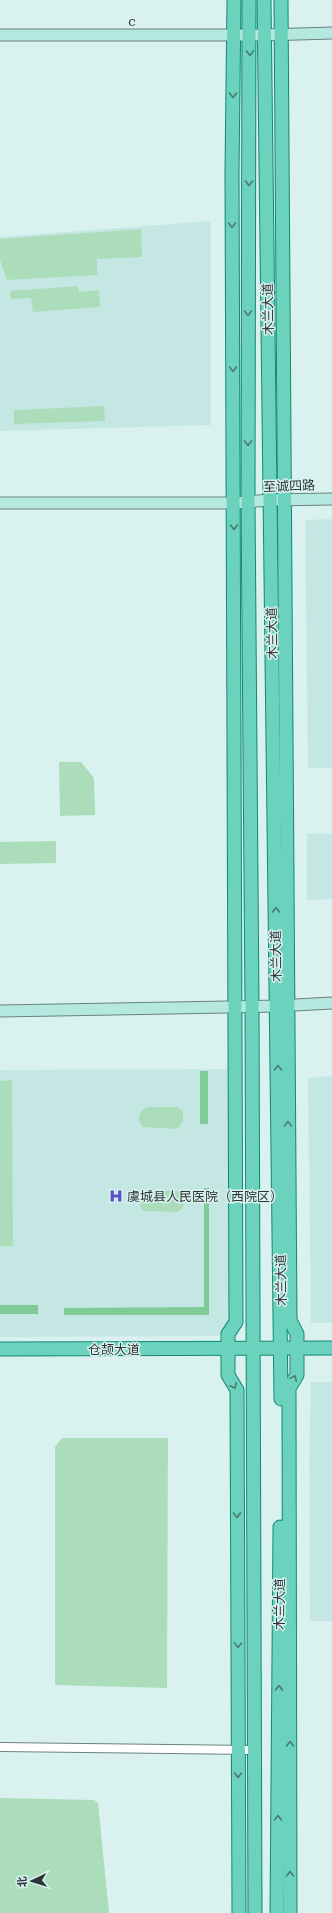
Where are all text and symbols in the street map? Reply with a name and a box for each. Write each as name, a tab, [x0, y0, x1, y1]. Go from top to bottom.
street label: c	[128, 14, 136, 29]
one-way arrow	[246, 50, 254, 56]
one-way arrow	[229, 92, 237, 98]
one-way arrow	[245, 180, 253, 186]
one-way arrow	[228, 222, 236, 228]
street label: 木兰大道	[260, 283, 276, 335]
one-way arrow	[244, 310, 253, 316]
one-way arrow	[229, 366, 237, 372]
one-way arrow	[244, 440, 252, 446]
street label: 至诚四路	[263, 478, 315, 494]
one-way arrow	[230, 524, 238, 530]
street label: 木兰大道	[264, 607, 280, 659]
one-way arrow	[272, 907, 280, 913]
street label: 木兰大道	[268, 930, 284, 982]
one-way arrow	[274, 1065, 282, 1071]
one-way arrow	[284, 1121, 292, 1127]
hospital icon: 虞城县人民医院（西院区）	[108, 1188, 124, 1204]
place label: 虞城县人民医院（西院区）	[127, 1189, 283, 1204]
street label: 木兰大道	[273, 1254, 289, 1306]
street label: 仓颉大道	[88, 1342, 140, 1357]
one-way arrow	[289, 1374, 297, 1382]
one-way arrow	[229, 1382, 237, 1389]
one-way arrow	[233, 1512, 241, 1518]
street label: 木兰大道	[272, 1578, 287, 1630]
one-way arrow	[234, 1642, 242, 1648]
one-way arrow	[275, 1685, 283, 1691]
one-way arrow	[286, 1741, 294, 1747]
one-way arrow	[234, 1772, 242, 1778]
one-way arrow	[274, 1815, 282, 1821]
north arrow	[12, 1861, 52, 1901]
one-way arrow	[286, 1871, 294, 1877]
text: 北	[16, 1876, 29, 1888]

